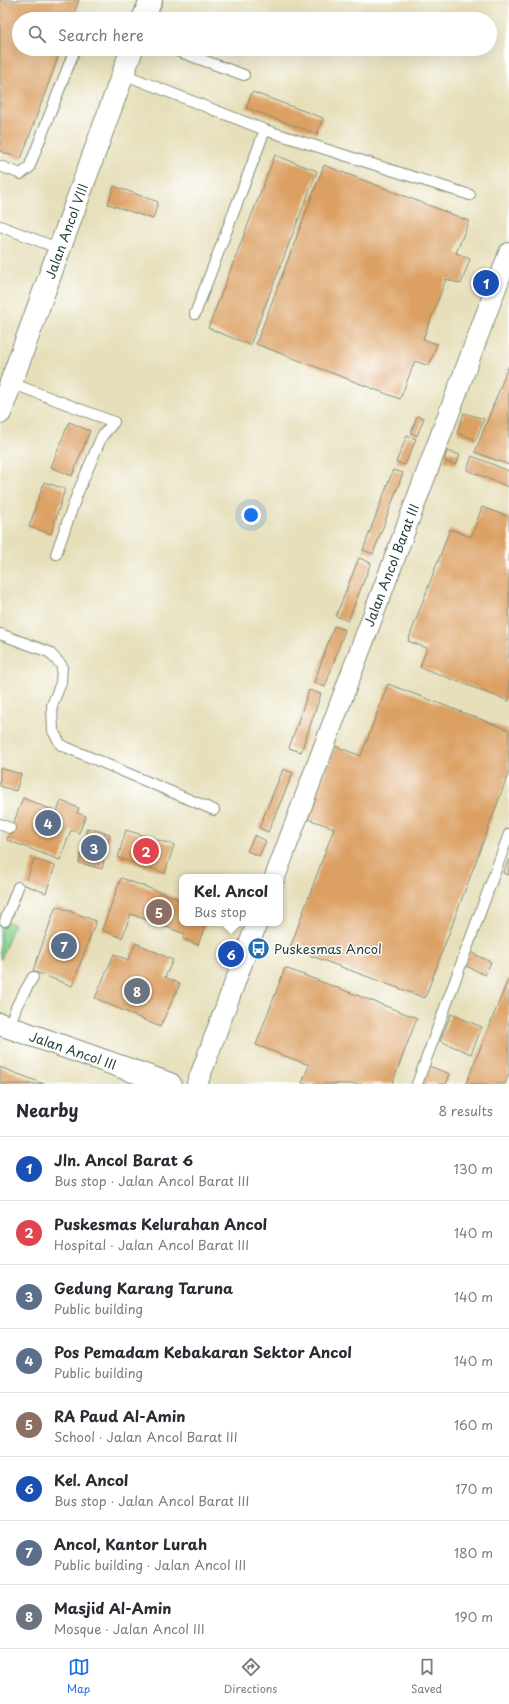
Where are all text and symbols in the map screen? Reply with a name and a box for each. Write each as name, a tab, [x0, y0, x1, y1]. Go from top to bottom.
search box	[12, 12, 497, 56]
icon: search	[26, 23, 48, 45]
text: Search here	[58, 23, 144, 46]
street label: Jalan Ancol VIII	[40, 181, 92, 281]
pin: 1	[473, 268, 499, 298]
street label: Jalan Ancol Barat III	[359, 501, 423, 629]
your location	[241, 505, 261, 525]
pin: 4	[35, 808, 61, 838]
pin: 3	[81, 833, 107, 863]
pin: 2	[133, 836, 159, 866]
popup	[179, 874, 283, 926]
text: Kel. Ancol	[194, 879, 268, 902]
pin: 5	[146, 897, 172, 927]
text: Bus stop	[194, 902, 247, 921]
pin: 7	[51, 931, 77, 961]
bus stop icon: Puskesmas Ancol	[246, 935, 272, 961]
pin: 6	[218, 939, 244, 969]
place label: Puskesmas Ancol	[274, 939, 382, 958]
pin: 8	[124, 976, 150, 1006]
street label: Jalan Ancol III	[27, 1026, 119, 1074]
text: Nearby	[16, 1097, 78, 1123]
text: 8 results	[439, 1101, 493, 1120]
text: Jln. Ancol Barat 6	[54, 1148, 193, 1171]
text: 1	[26, 1159, 32, 1178]
text: 130 m	[454, 1159, 493, 1178]
text: Bus stop · Jalan Ancol Barat III	[54, 1171, 250, 1190]
text: Puskesmas Kelurahan Ancol	[54, 1212, 267, 1235]
text: 2	[24, 1223, 34, 1242]
text: 140 m	[454, 1223, 493, 1242]
text: Hospital · Jalan Ancol Barat III	[54, 1235, 249, 1254]
text: Gedung Karang Taruna	[54, 1276, 233, 1299]
text: 3	[25, 1287, 33, 1306]
text: 140 m	[454, 1287, 493, 1306]
text: Public building	[54, 1299, 143, 1318]
text: Pos Pemadam Kebakaran Sektor Ancol	[54, 1340, 352, 1363]
text: 4	[25, 1351, 33, 1370]
text: 140 m	[454, 1351, 493, 1370]
text: Public building	[54, 1363, 143, 1382]
text: RA Paud Al-Amin	[54, 1404, 186, 1427]
text: 5	[25, 1415, 33, 1434]
text: 160 m	[454, 1415, 493, 1434]
text: School · Jalan Ancol Barat III	[54, 1427, 238, 1446]
text: Kel. Ancol	[54, 1468, 128, 1491]
text: 6	[24, 1479, 34, 1498]
text: 170 m	[455, 1479, 493, 1498]
text: Bus stop · Jalan Ancol Barat III	[54, 1491, 250, 1510]
text: Ancol, Kantor Lurah	[54, 1532, 207, 1555]
text: 7	[25, 1543, 33, 1562]
text: 180 m	[454, 1543, 493, 1562]
text: Public building · Jalan Ancol III	[54, 1555, 246, 1574]
text: Masjid Al-Amin	[54, 1596, 172, 1619]
text: 8	[25, 1607, 33, 1626]
text: 190 m	[454, 1607, 493, 1626]
text: Mosque · Jalan Ancol III	[54, 1619, 205, 1638]
tab: Map	[67, 1656, 90, 1697]
tab: Directions	[224, 1656, 277, 1697]
tab: Saved	[411, 1656, 442, 1697]

